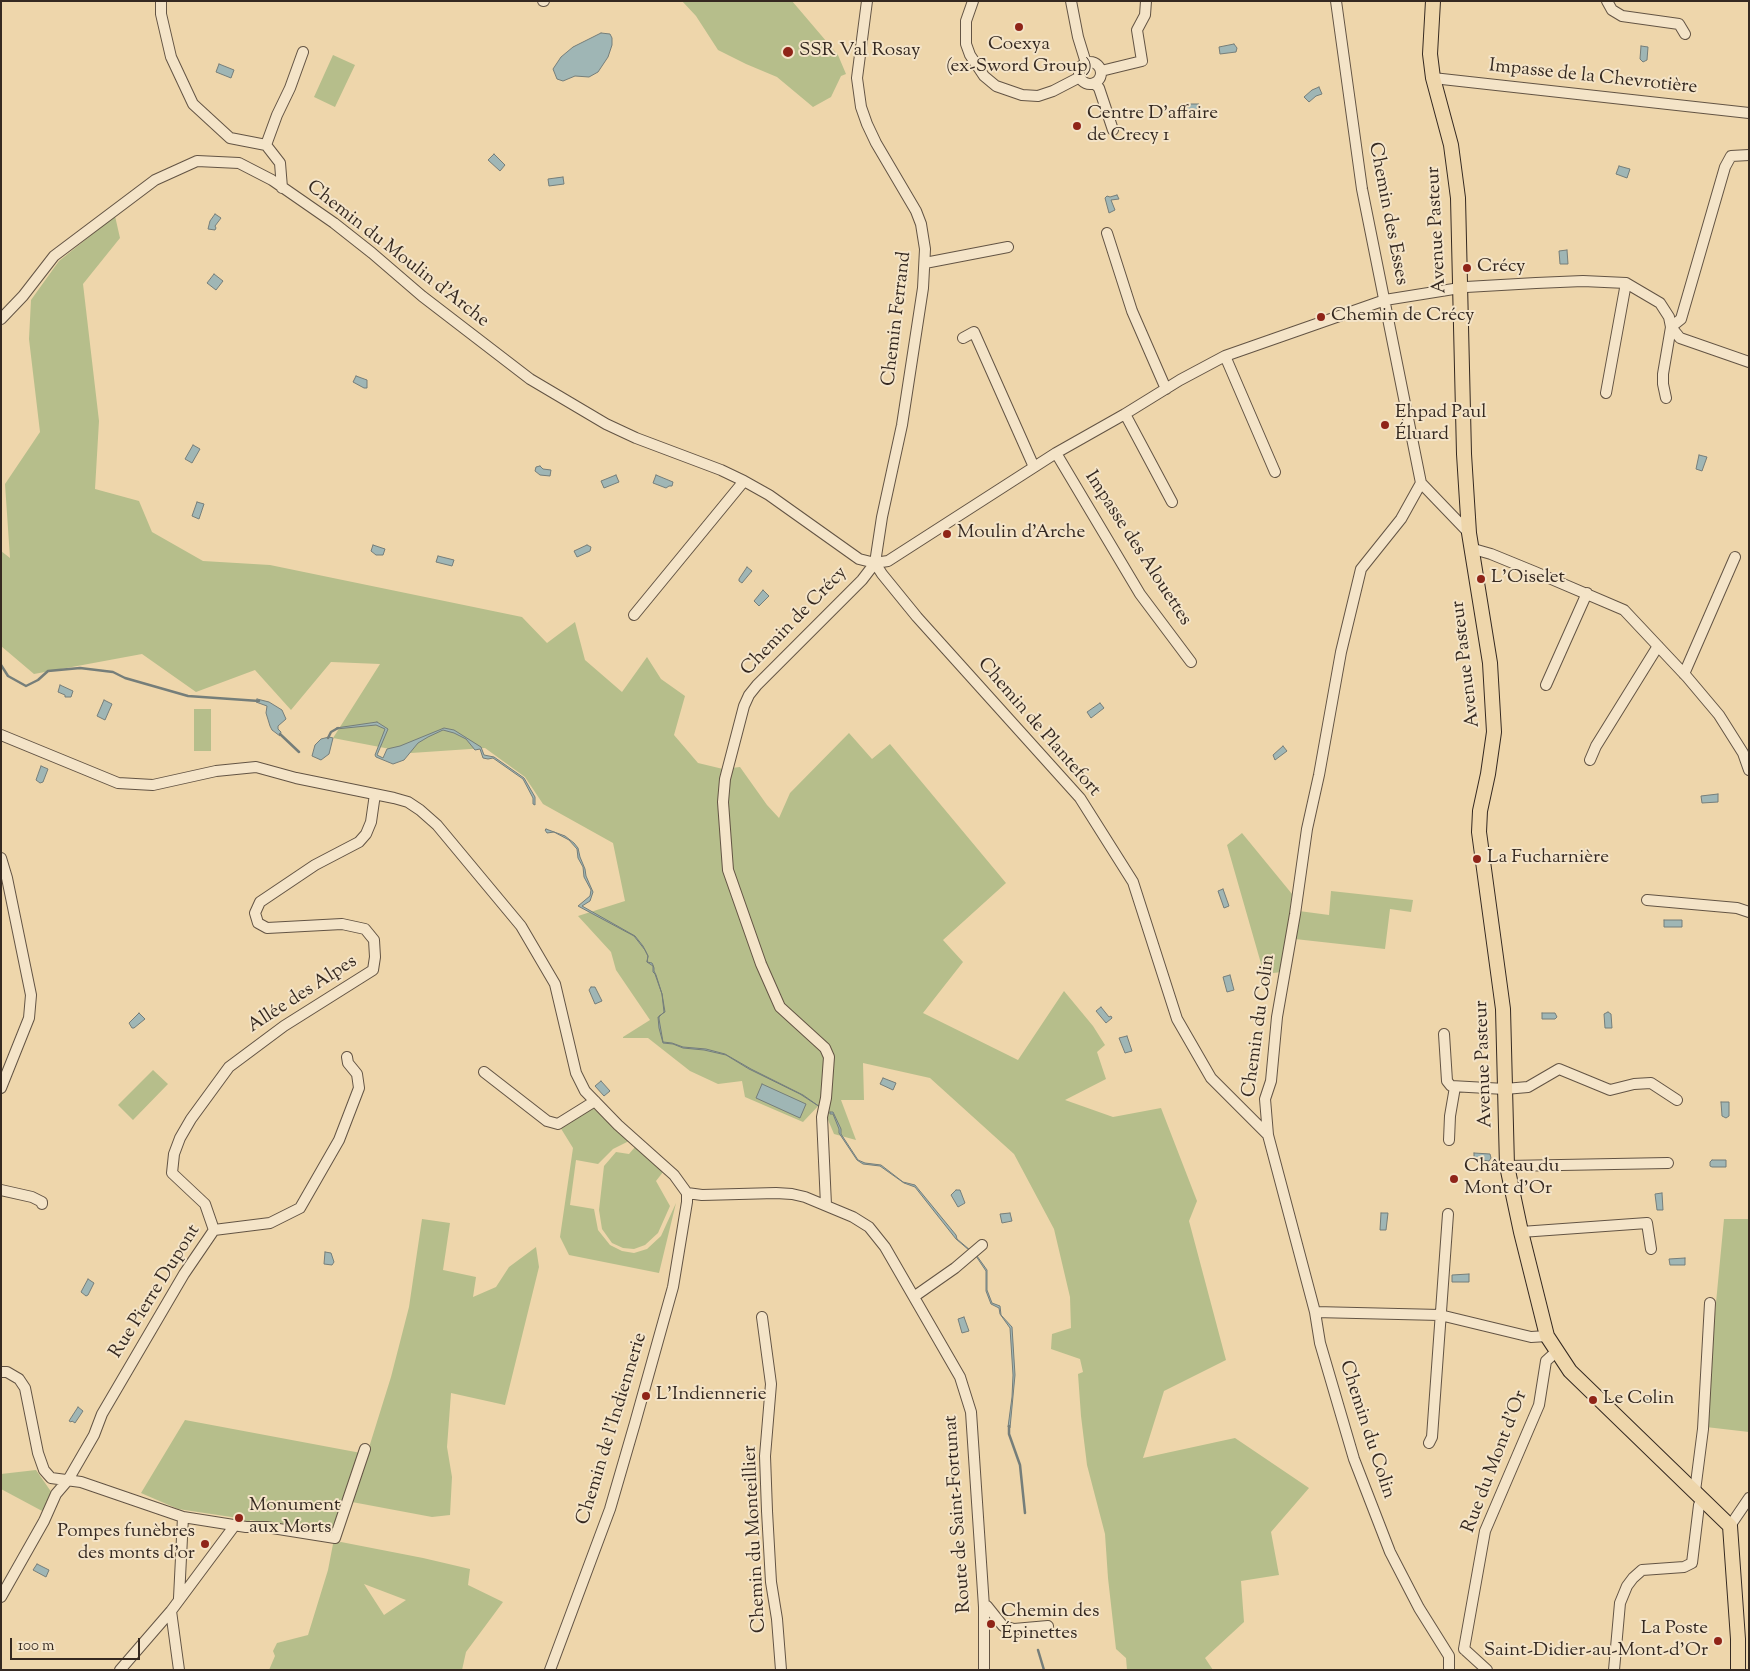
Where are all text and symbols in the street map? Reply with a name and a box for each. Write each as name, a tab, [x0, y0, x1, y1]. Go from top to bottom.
marker: Coexya (ex-Sword Group)	[1013, 21, 1025, 33]
place label: Coexya (ex-Sword Group)	[946, 35, 1092, 79]
place label: SSR Val Rosay	[799, 41, 921, 63]
marker: SSR Val Rosay	[781, 45, 795, 59]
street label: Impasse de la Chevrotière	[1488, 56, 1698, 100]
place label: Centre D'affaire de Crecy 1	[1087, 104, 1218, 148]
marker: Centre D'affaire de Crecy 1	[1071, 120, 1083, 132]
street label: Chemin des Esses	[1362, 141, 1412, 287]
street label: Avenue Pasteur	[1423, 166, 1453, 294]
street label: Chemin du Moulin d'Arche	[301, 177, 493, 333]
street label: Chemin Ferrand	[878, 250, 918, 388]
place label: Crécy	[1477, 257, 1526, 279]
marker: Crécy	[1461, 262, 1473, 274]
place label: Chemin de Crécy	[1331, 306, 1475, 328]
marker: Chemin de Crécy	[1315, 311, 1327, 323]
place label: Ehpad Paul Éluard	[1395, 403, 1486, 447]
marker: Ehpad Paul Éluard	[1379, 419, 1391, 431]
street label: Impasse des Alouettes	[1078, 467, 1196, 631]
place label: Moulin d'Arche	[957, 523, 1085, 545]
marker: Moulin d'Arche	[941, 528, 953, 540]
street label: Chemin de Crécy	[737, 562, 853, 682]
place label: L'Oiselet	[1491, 568, 1565, 590]
marker: L'Oiselet	[1475, 573, 1487, 585]
street label: Avenue Pasteur	[1448, 599, 1486, 729]
street label: Chemin de Plantefort	[972, 654, 1104, 802]
place label: La Fucharnière	[1487, 848, 1609, 870]
marker: La Fucharnière	[1471, 853, 1483, 865]
street label: Allée des Alpes	[244, 951, 362, 1039]
street label: Chemin du Colin	[1239, 953, 1281, 1099]
street label: Avenue Pasteur	[1471, 1000, 1499, 1128]
place label: Château du Mont d'Or	[1464, 1157, 1559, 1201]
marker: Château du Mont d'Or	[1448, 1173, 1460, 1185]
street label: Rue Pierre Dupont	[106, 1221, 206, 1363]
street label: Chemin de l'Indiennerie	[573, 1330, 653, 1528]
street label: Chemin du Colin	[1333, 1358, 1399, 1502]
place label: L'Indiennerie	[656, 1385, 766, 1407]
street label: Rue du Mont d'Or	[1458, 1388, 1534, 1536]
place label: Le Colin	[1603, 1389, 1674, 1411]
marker: L'Indiennerie	[640, 1390, 652, 1402]
marker: Le Colin	[1587, 1394, 1599, 1406]
street label: Route de Saint-Fortunat	[941, 1414, 977, 1614]
street label: Chemin du Monteillier	[740, 1444, 772, 1634]
place label: Monument aux Morts	[249, 1496, 340, 1540]
marker: Monument aux Morts	[233, 1512, 245, 1524]
place label: Pompes funèbres des monts d'or	[57, 1522, 195, 1566]
marker: Pompes funèbres des monts d'or	[199, 1538, 211, 1550]
place label: Chemin des Épinettes	[1001, 1602, 1099, 1646]
marker: Chemin des Épinettes	[985, 1618, 997, 1630]
place label: La Poste Saint-Didier-au-Mont-d'Or	[1484, 1619, 1708, 1663]
scale bar	[12, 1628, 142, 1660]
marker: La Poste Saint-Didier-au-Mont-d'Or	[1712, 1635, 1724, 1647]
text: 100 m	[18, 1636, 54, 1657]

